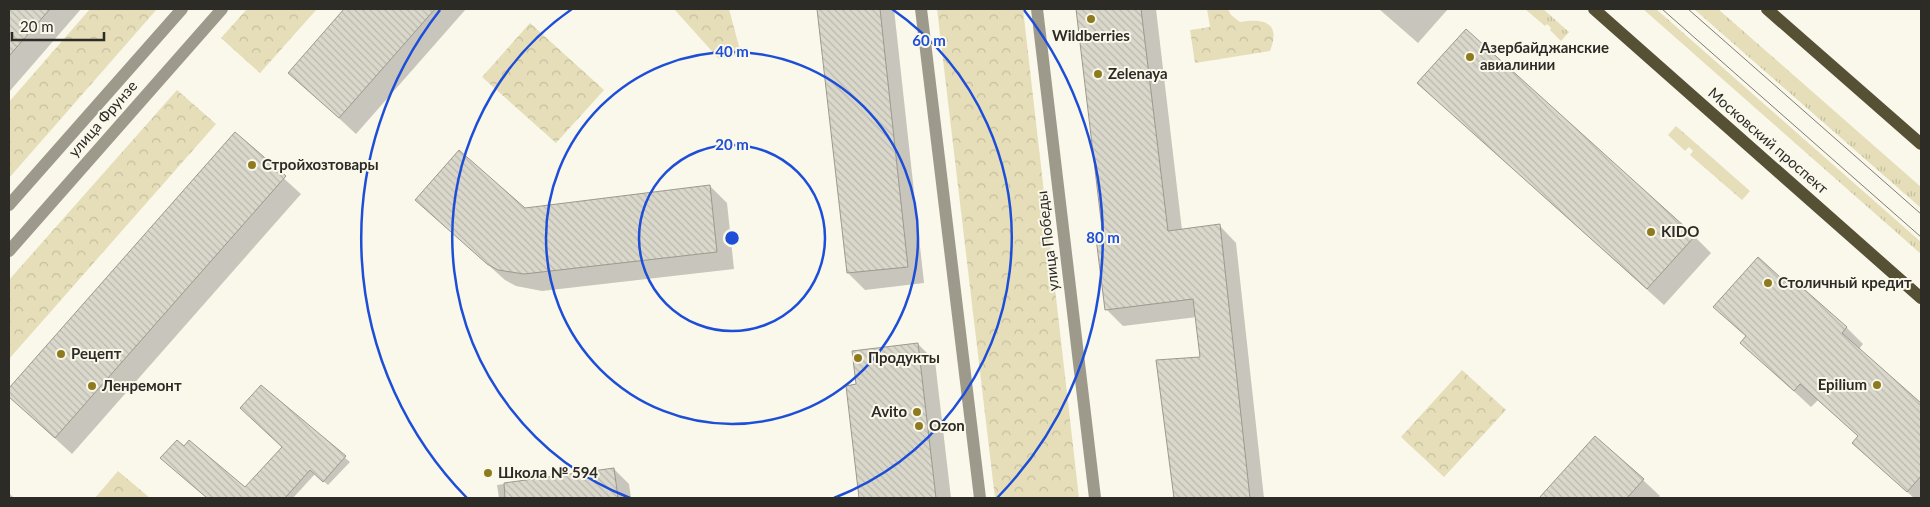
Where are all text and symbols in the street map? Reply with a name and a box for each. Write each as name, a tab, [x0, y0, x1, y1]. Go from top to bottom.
scale bar	[12, 10, 105, 42]
marker: Wildberries	[1085, 13, 1097, 25]
text: 20 m	[20, 17, 54, 35]
place label: Wildberries	[1052, 26, 1130, 44]
text: 60 m	[912, 31, 946, 49]
place label: Азербайджанские авиалинии	[1479, 38, 1609, 73]
text: 40 m	[715, 42, 749, 60]
marker: Азербайджанские авиалинии	[1464, 51, 1476, 63]
place label: Zelenaya	[1108, 64, 1168, 82]
marker: Zelenaya	[1092, 68, 1104, 80]
street label: улица Фрунзе	[64, 76, 140, 160]
street label: Московский проспект	[1705, 83, 1833, 198]
text: 20 m	[715, 135, 749, 153]
place label: Стройхозтовары	[262, 155, 379, 173]
marker: Стройхозтовары	[246, 159, 258, 171]
street label: улица Победы	[1032, 190, 1062, 292]
place label: KIDO	[1661, 222, 1699, 240]
marker: KIDO	[1645, 226, 1657, 238]
text: 80 m	[1086, 228, 1120, 246]
centre of rings	[723, 229, 741, 247]
place label: Столичный кредит	[1778, 273, 1912, 291]
marker: Столичный кредит	[1762, 277, 1774, 289]
place label: Рецепт	[71, 344, 122, 362]
marker: Рецепт	[55, 348, 67, 360]
place label: Продукты	[868, 348, 940, 366]
marker: Продукты	[852, 352, 864, 364]
place label: Epilium	[1818, 375, 1867, 393]
place label: Ленремонт	[101, 376, 182, 394]
marker: Epilium	[1871, 379, 1883, 391]
marker: Ленремонт	[86, 380, 98, 392]
place label: Avito	[870, 402, 907, 420]
marker: Avito	[911, 406, 923, 418]
place label: Ozon	[929, 416, 965, 434]
marker: Ozon	[913, 420, 925, 432]
place label: Школа № 594	[498, 463, 598, 481]
marker: Школа № 594	[482, 467, 494, 479]

